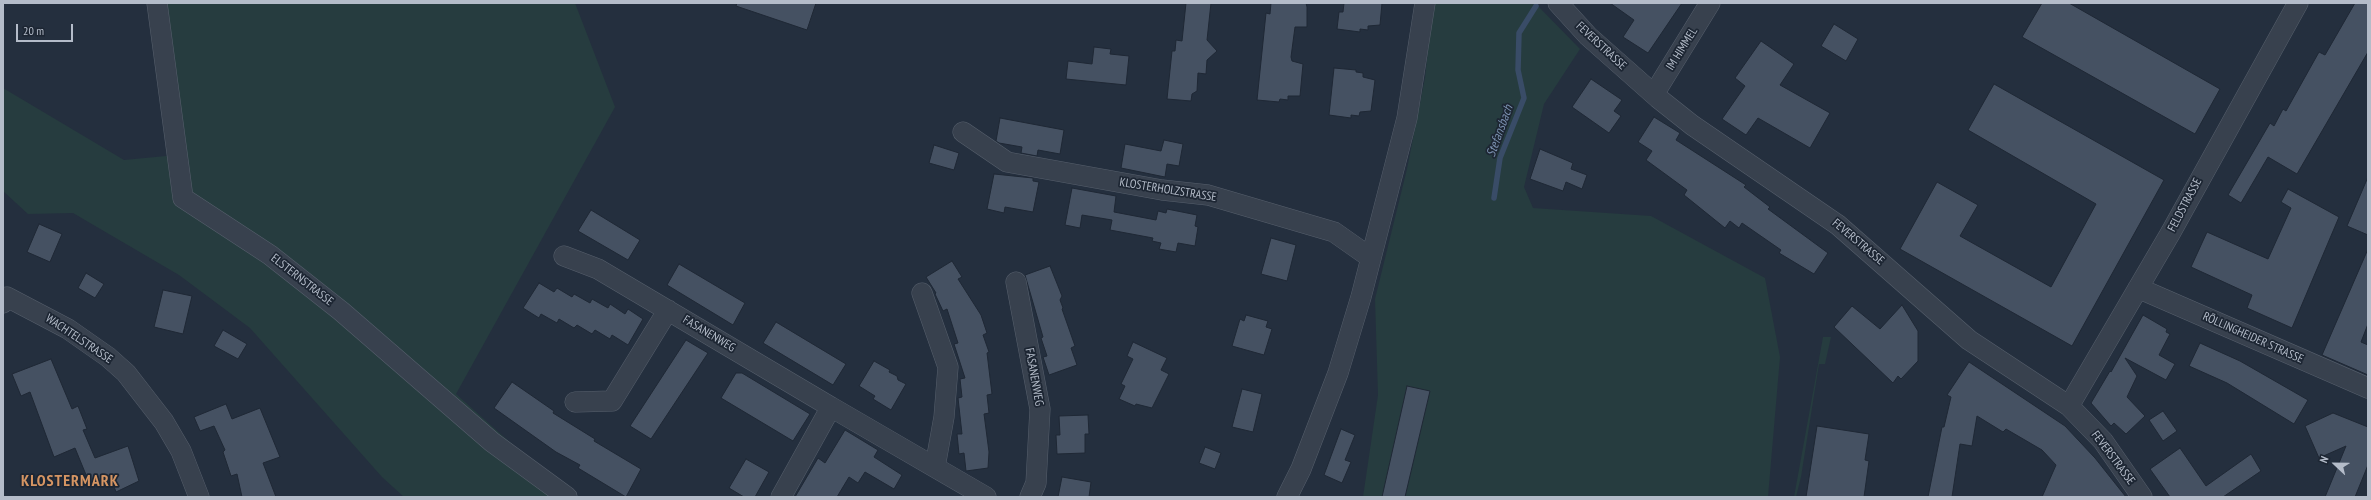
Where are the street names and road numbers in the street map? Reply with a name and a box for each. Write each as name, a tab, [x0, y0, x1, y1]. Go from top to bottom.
street label: FEVERSTRASSE	[1573, 19, 1629, 73]
street label: IM HIMMEL	[1663, 25, 1701, 73]
street label: KLOSTERHOLZSTRASSE	[1118, 175, 1218, 205]
street label: FELDSTRASSE	[2165, 176, 2205, 234]
street label: FEVERSTRASSE	[1829, 216, 1887, 268]
street label: ELSTERNSTRASSE	[268, 251, 336, 309]
street label: RÖLLINGHEIDER STRASSE	[2201, 309, 2305, 367]
street label: WACHTELSTRASSE	[43, 311, 115, 367]
street label: FASANENWEG	[680, 313, 738, 355]
street label: FASANENWEG	[1022, 347, 1046, 407]
street label: FEVERSTRASSE	[2088, 428, 2138, 488]

